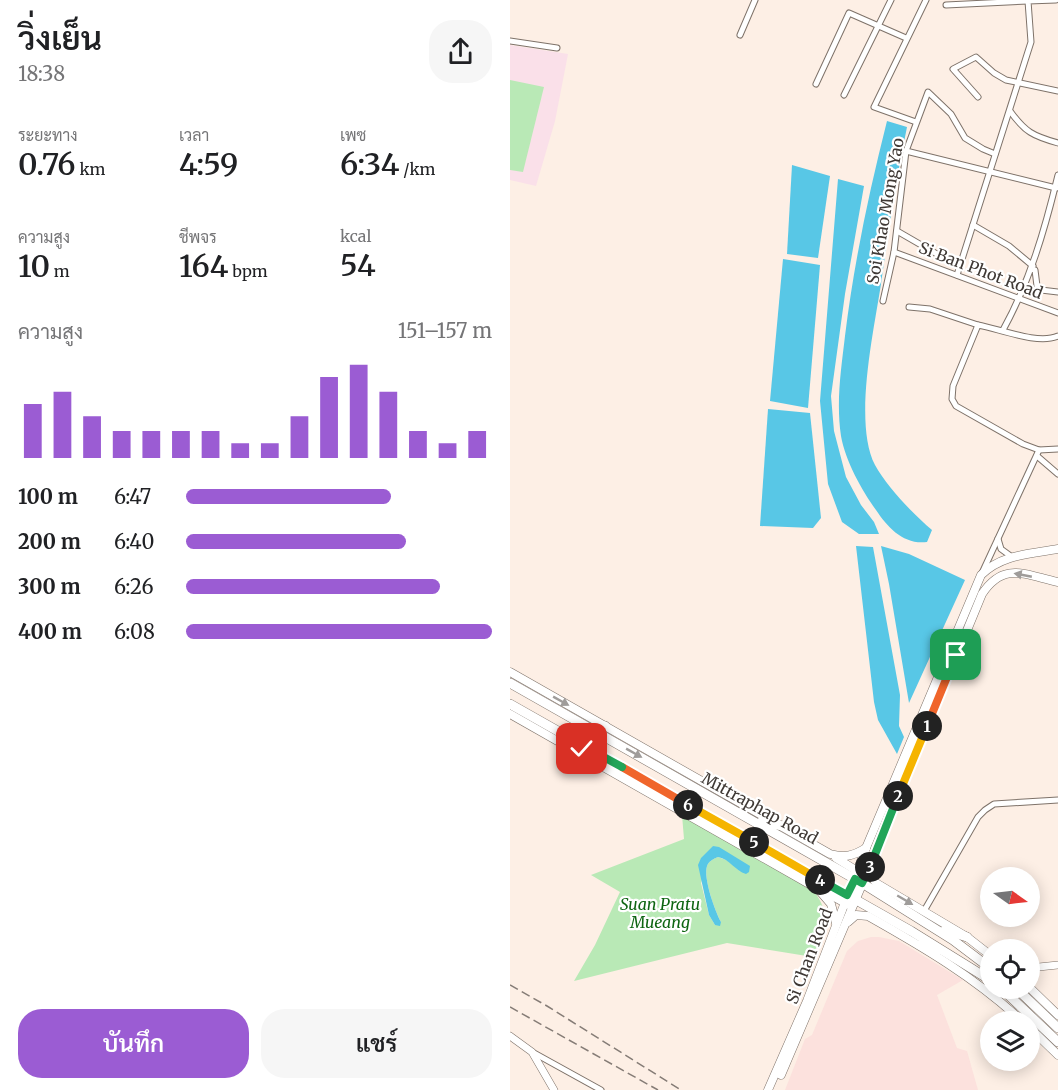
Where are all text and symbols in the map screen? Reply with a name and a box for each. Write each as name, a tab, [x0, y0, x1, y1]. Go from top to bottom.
text: วิ่งเย็น	[18, 18, 102, 59]
button: share	[429, 20, 492, 83]
text: 18:38	[18, 61, 65, 86]
text: ระยะทาง	[18, 125, 78, 145]
text: เวลา	[179, 125, 209, 145]
text: เพซ	[340, 125, 366, 145]
street label: Soi Khao Mong Yao	[862, 136, 908, 286]
text: 0.76	[18, 145, 76, 183]
text: 4:59	[179, 145, 238, 183]
text: 6:34	[340, 145, 399, 183]
text: km	[76, 159, 105, 179]
text: /km	[399, 159, 435, 179]
text: kcal	[340, 226, 371, 246]
text: ความสูง	[18, 227, 70, 247]
text: ชีพจร	[179, 227, 217, 247]
street label: Si Ban Phot Road	[916, 237, 1046, 303]
text: 54	[340, 246, 376, 284]
text: 10	[18, 247, 50, 285]
text: 164	[179, 247, 228, 285]
text: m	[50, 261, 70, 281]
text: bpm	[228, 261, 268, 281]
text: 151–157 m	[398, 318, 492, 343]
text: ความสูง	[18, 319, 83, 344]
text: 100 m	[18, 484, 78, 509]
text: 6:47	[114, 484, 151, 509]
text: 200 m	[18, 529, 81, 554]
text: 6:40	[114, 529, 154, 554]
one-way arrow	[1013, 570, 1032, 579]
text: 300 m	[18, 574, 81, 599]
text: 6:26	[114, 574, 154, 599]
text: 400 m	[18, 619, 82, 644]
text: 6:08	[114, 619, 155, 644]
pin	[930, 629, 981, 680]
icon: arrive	[939, 638, 972, 671]
one-way arrow	[553, 696, 570, 706]
pin: 1	[912, 711, 942, 741]
text: 1	[923, 716, 931, 736]
pin	[556, 723, 607, 774]
icon: check	[565, 732, 598, 765]
one-way arrow	[626, 748, 643, 758]
street label: Mittraphap Road	[698, 768, 822, 848]
pin: 2	[883, 781, 913, 811]
text: 2	[893, 786, 903, 806]
pin: 6	[673, 790, 703, 820]
text: 6	[683, 795, 693, 815]
pin: 5	[739, 827, 769, 857]
text: 5	[749, 832, 759, 852]
pin: 3	[855, 852, 885, 882]
text: 3	[865, 857, 875, 877]
pin: 4	[805, 865, 835, 895]
north arrow	[980, 867, 1040, 927]
map controls	[980, 867, 1040, 1071]
text: 4	[815, 870, 825, 890]
park label: Suan Pratu Mueang	[620, 894, 700, 932]
one-way arrow	[897, 894, 913, 905]
street label: Si Chan Road	[782, 905, 837, 1007]
button: locate	[980, 939, 1040, 999]
button: บันทึก	[18, 1009, 249, 1078]
button: แชร์	[261, 1009, 492, 1078]
button: layers	[980, 1011, 1040, 1071]

